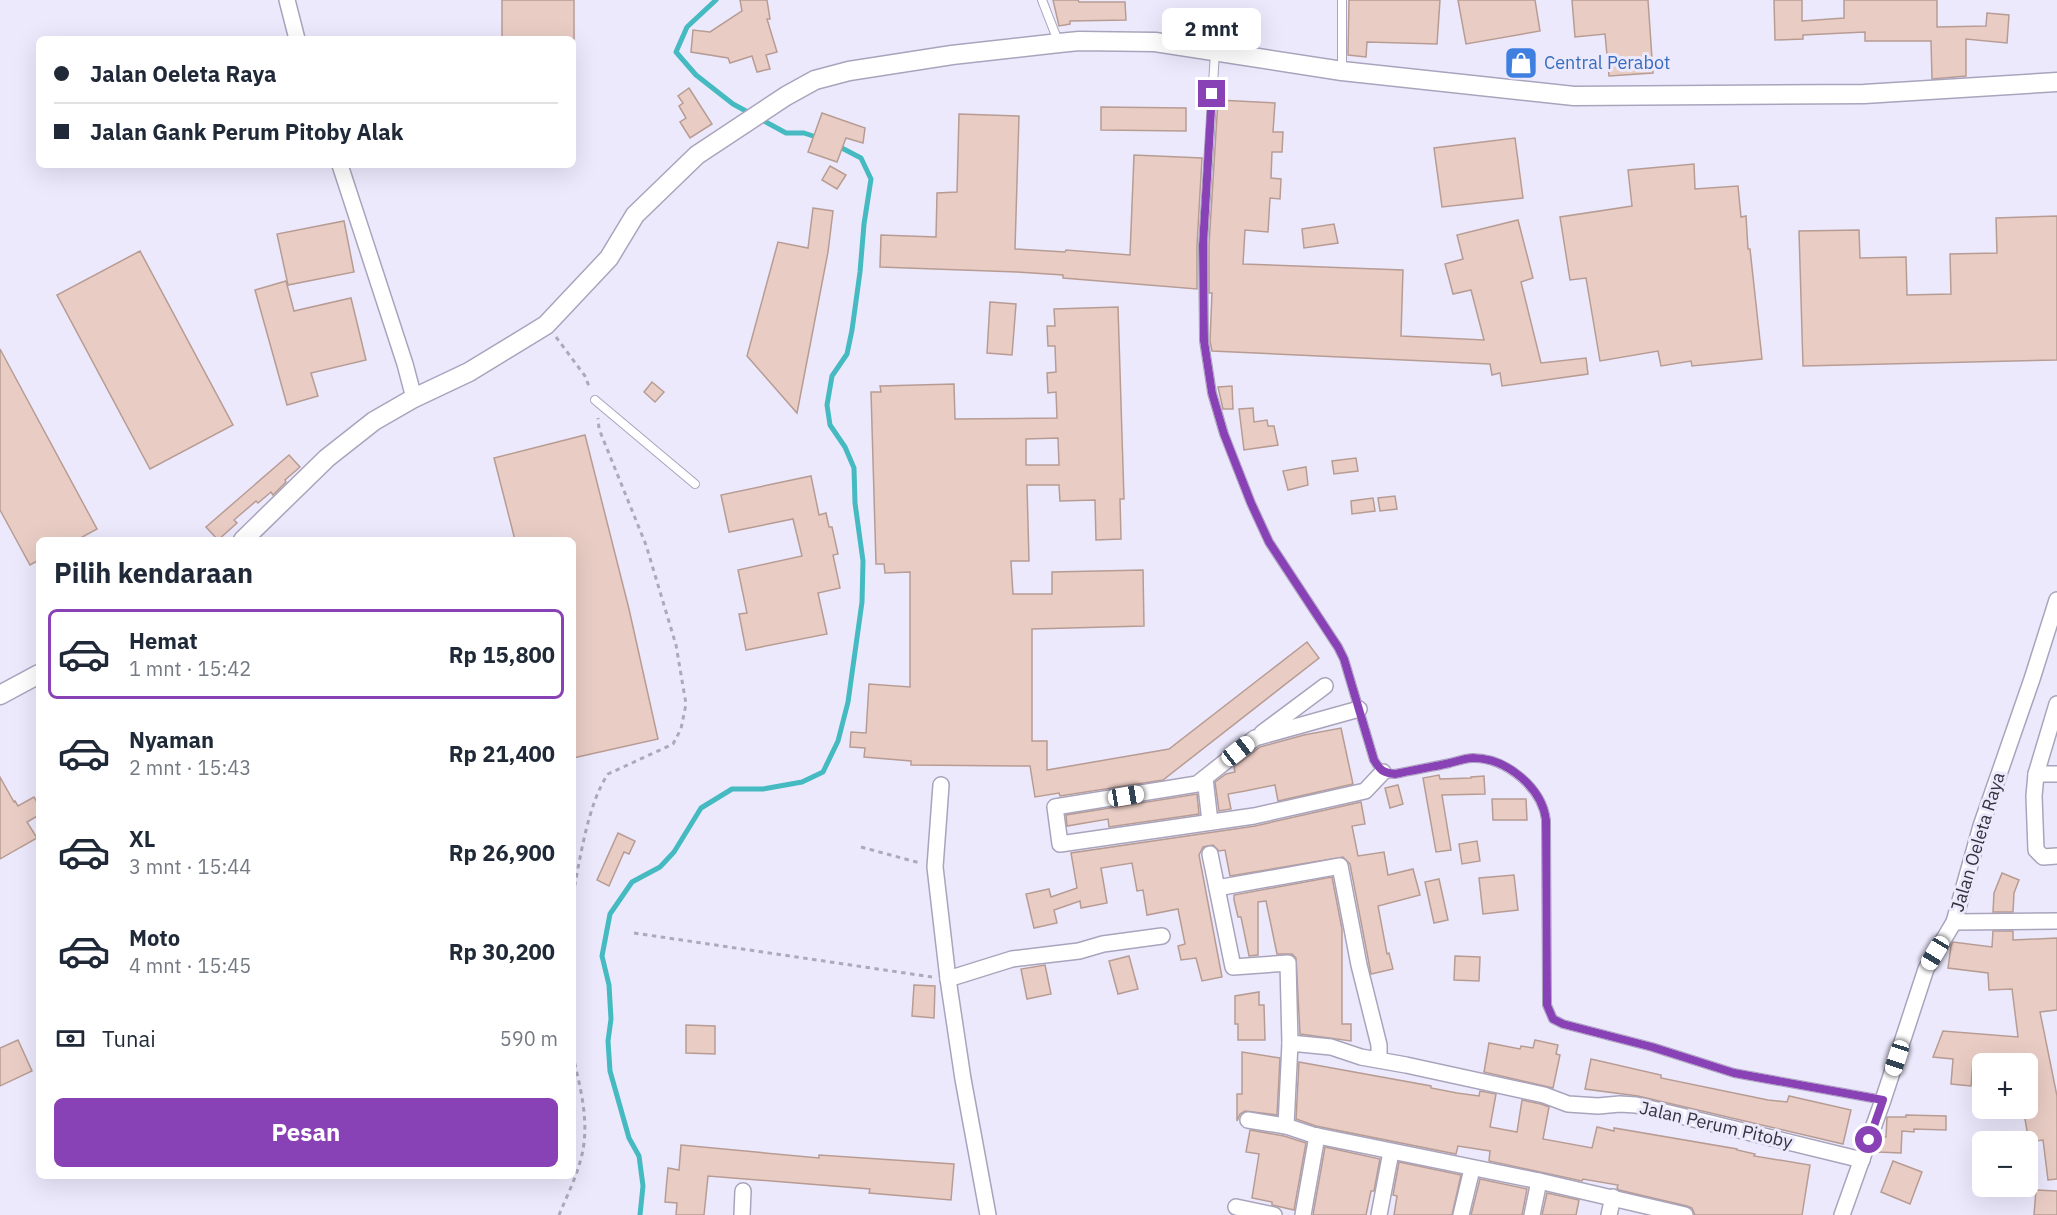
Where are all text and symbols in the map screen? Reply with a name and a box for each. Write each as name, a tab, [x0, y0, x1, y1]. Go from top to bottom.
callout: 2 mnt	[1162, 7, 1262, 49]
text: 2 mnt	[1184, 15, 1239, 42]
shop icon: Central Perabot	[1503, 45, 1539, 81]
place label: Central Perabot	[1544, 51, 1670, 74]
text: Jalan Oeleta Raya	[90, 59, 276, 88]
route end	[1198, 80, 1225, 107]
text: Jalan Gank Perum Pitoby Alak	[90, 117, 403, 146]
text: Pilih kendaraan	[54, 555, 253, 590]
text: Hemat	[129, 626, 198, 655]
icon: car	[57, 627, 111, 681]
text: Rp 15,800	[449, 640, 555, 669]
text: 1 mnt · 15:42	[129, 655, 251, 682]
text: Nyaman	[129, 725, 214, 754]
icon: car	[57, 726, 111, 780]
car	[1218, 733, 1258, 769]
text: Rp 21,400	[449, 739, 555, 768]
text: 2 mnt · 15:43	[129, 754, 251, 781]
street label: Jalan Oeleta Raya	[1945, 769, 2010, 914]
car	[1107, 784, 1145, 808]
text: XL	[129, 824, 155, 853]
icon: car	[57, 825, 111, 879]
text: Rp 26,900	[449, 838, 555, 867]
text: 3 mnt · 15:44	[129, 853, 251, 880]
text: Moto	[129, 923, 180, 952]
icon: car	[57, 924, 111, 978]
car	[1918, 933, 1952, 973]
text: Rp 30,200	[449, 937, 555, 966]
text: 4 mnt · 15:45	[129, 952, 251, 979]
icon: cash	[54, 1022, 87, 1055]
text: Tunai	[102, 1024, 156, 1053]
text: 590 m	[500, 1025, 558, 1052]
car	[1883, 1038, 1911, 1078]
map controls	[1972, 1053, 2038, 1197]
button: +	[1972, 1053, 2038, 1119]
street label: Jalan Perum Pitoby	[1637, 1096, 1795, 1153]
button: Pesan	[54, 1098, 558, 1167]
route start	[1855, 1126, 1882, 1153]
button: −	[1972, 1131, 2038, 1197]

